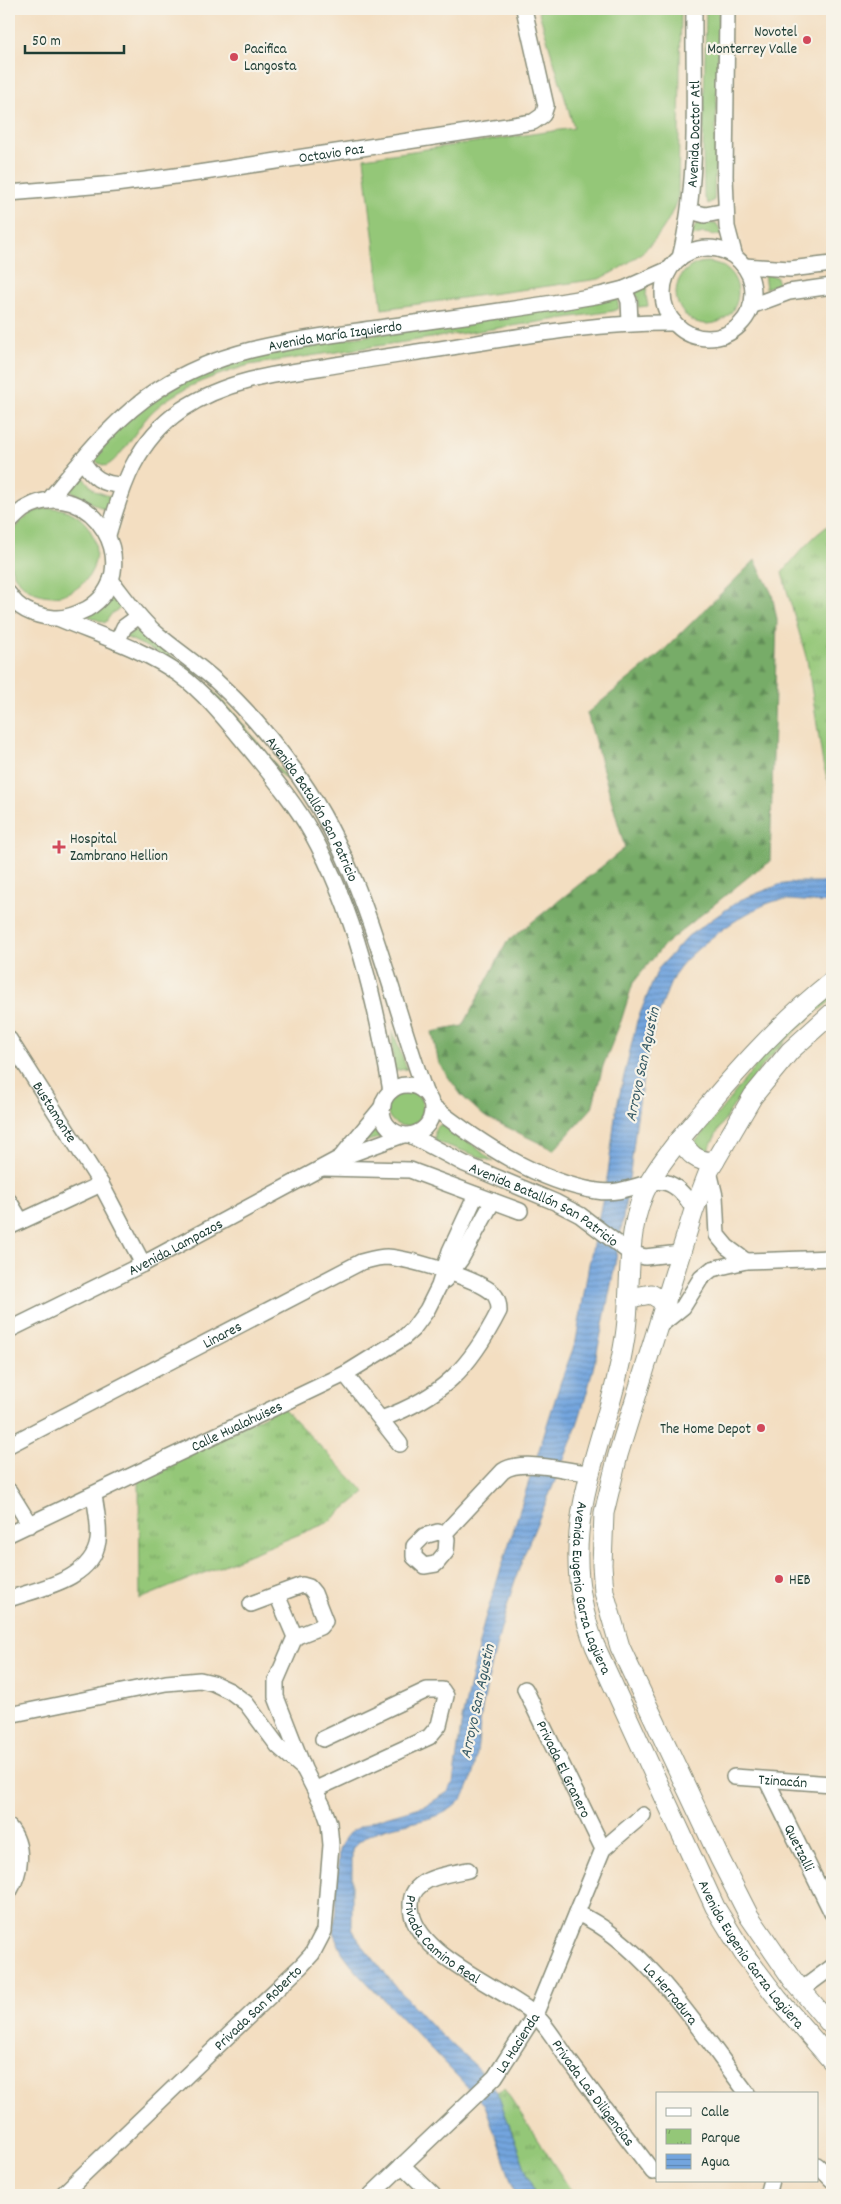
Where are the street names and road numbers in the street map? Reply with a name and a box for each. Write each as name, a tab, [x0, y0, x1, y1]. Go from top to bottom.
street label: Avenida Doctor Atl	[682, 80, 707, 189]
street label: Octavio Paz	[297, 139, 366, 171]
street label: Avenida María Izquierdo	[266, 316, 404, 359]
street label: Avenida Batallón San Patricio	[259, 732, 363, 886]
street label: Bustamante	[26, 1078, 81, 1148]
street label: Avenida Batallón San Patricio	[465, 1158, 622, 1254]
street label: Avenida Lampazos	[125, 1214, 227, 1283]
street label: Linares	[199, 1317, 246, 1355]
street label: Calle Hualahuises	[188, 1396, 287, 1459]
street label: Avenida Eugenio Garza Lagüera	[565, 1500, 616, 1679]
street label: Privada El Granero	[529, 1717, 595, 1823]
street label: Tzinacán	[758, 1770, 808, 1795]
street label: Quetzalli	[777, 1821, 819, 1876]
street label: Avenida Eugenio Garza Lagüera	[691, 1877, 809, 2035]
street label: Privada Camino Real	[398, 1892, 484, 1991]
street label: La Herradura	[637, 1959, 703, 2031]
street label: Privada San Roberto	[210, 1961, 308, 2057]
street label: La Hacienda	[491, 2009, 547, 2078]
street label: Privada Las Diligencias	[545, 2036, 639, 2152]

